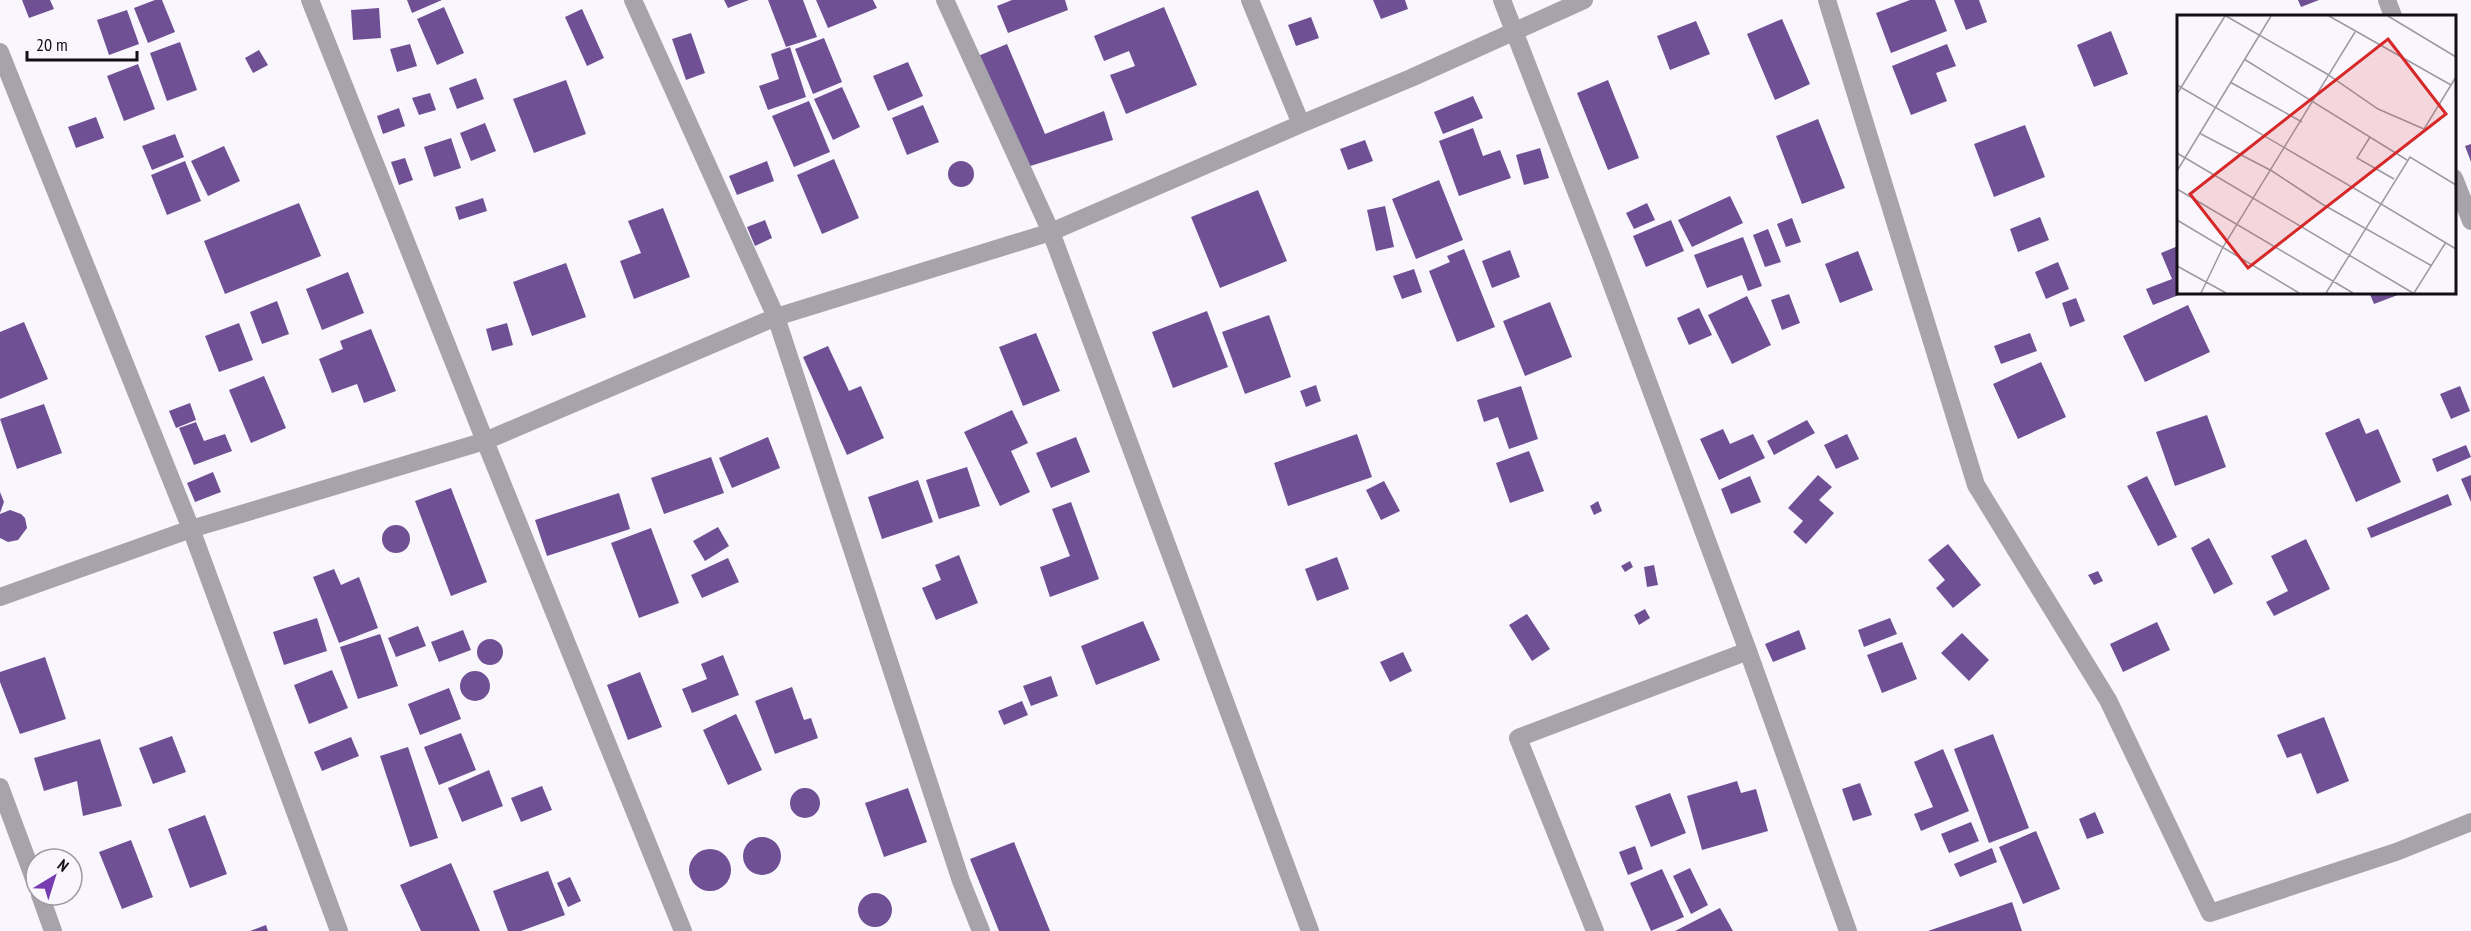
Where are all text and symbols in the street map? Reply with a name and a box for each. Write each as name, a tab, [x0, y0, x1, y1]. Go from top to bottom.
inset map	[2177, 15, 2456, 294]
scale bar	[27, 24, 136, 62]
text: 20 m	[36, 33, 68, 56]
north arrow	[24, 847, 84, 907]
text: N	[54, 855, 73, 876]

